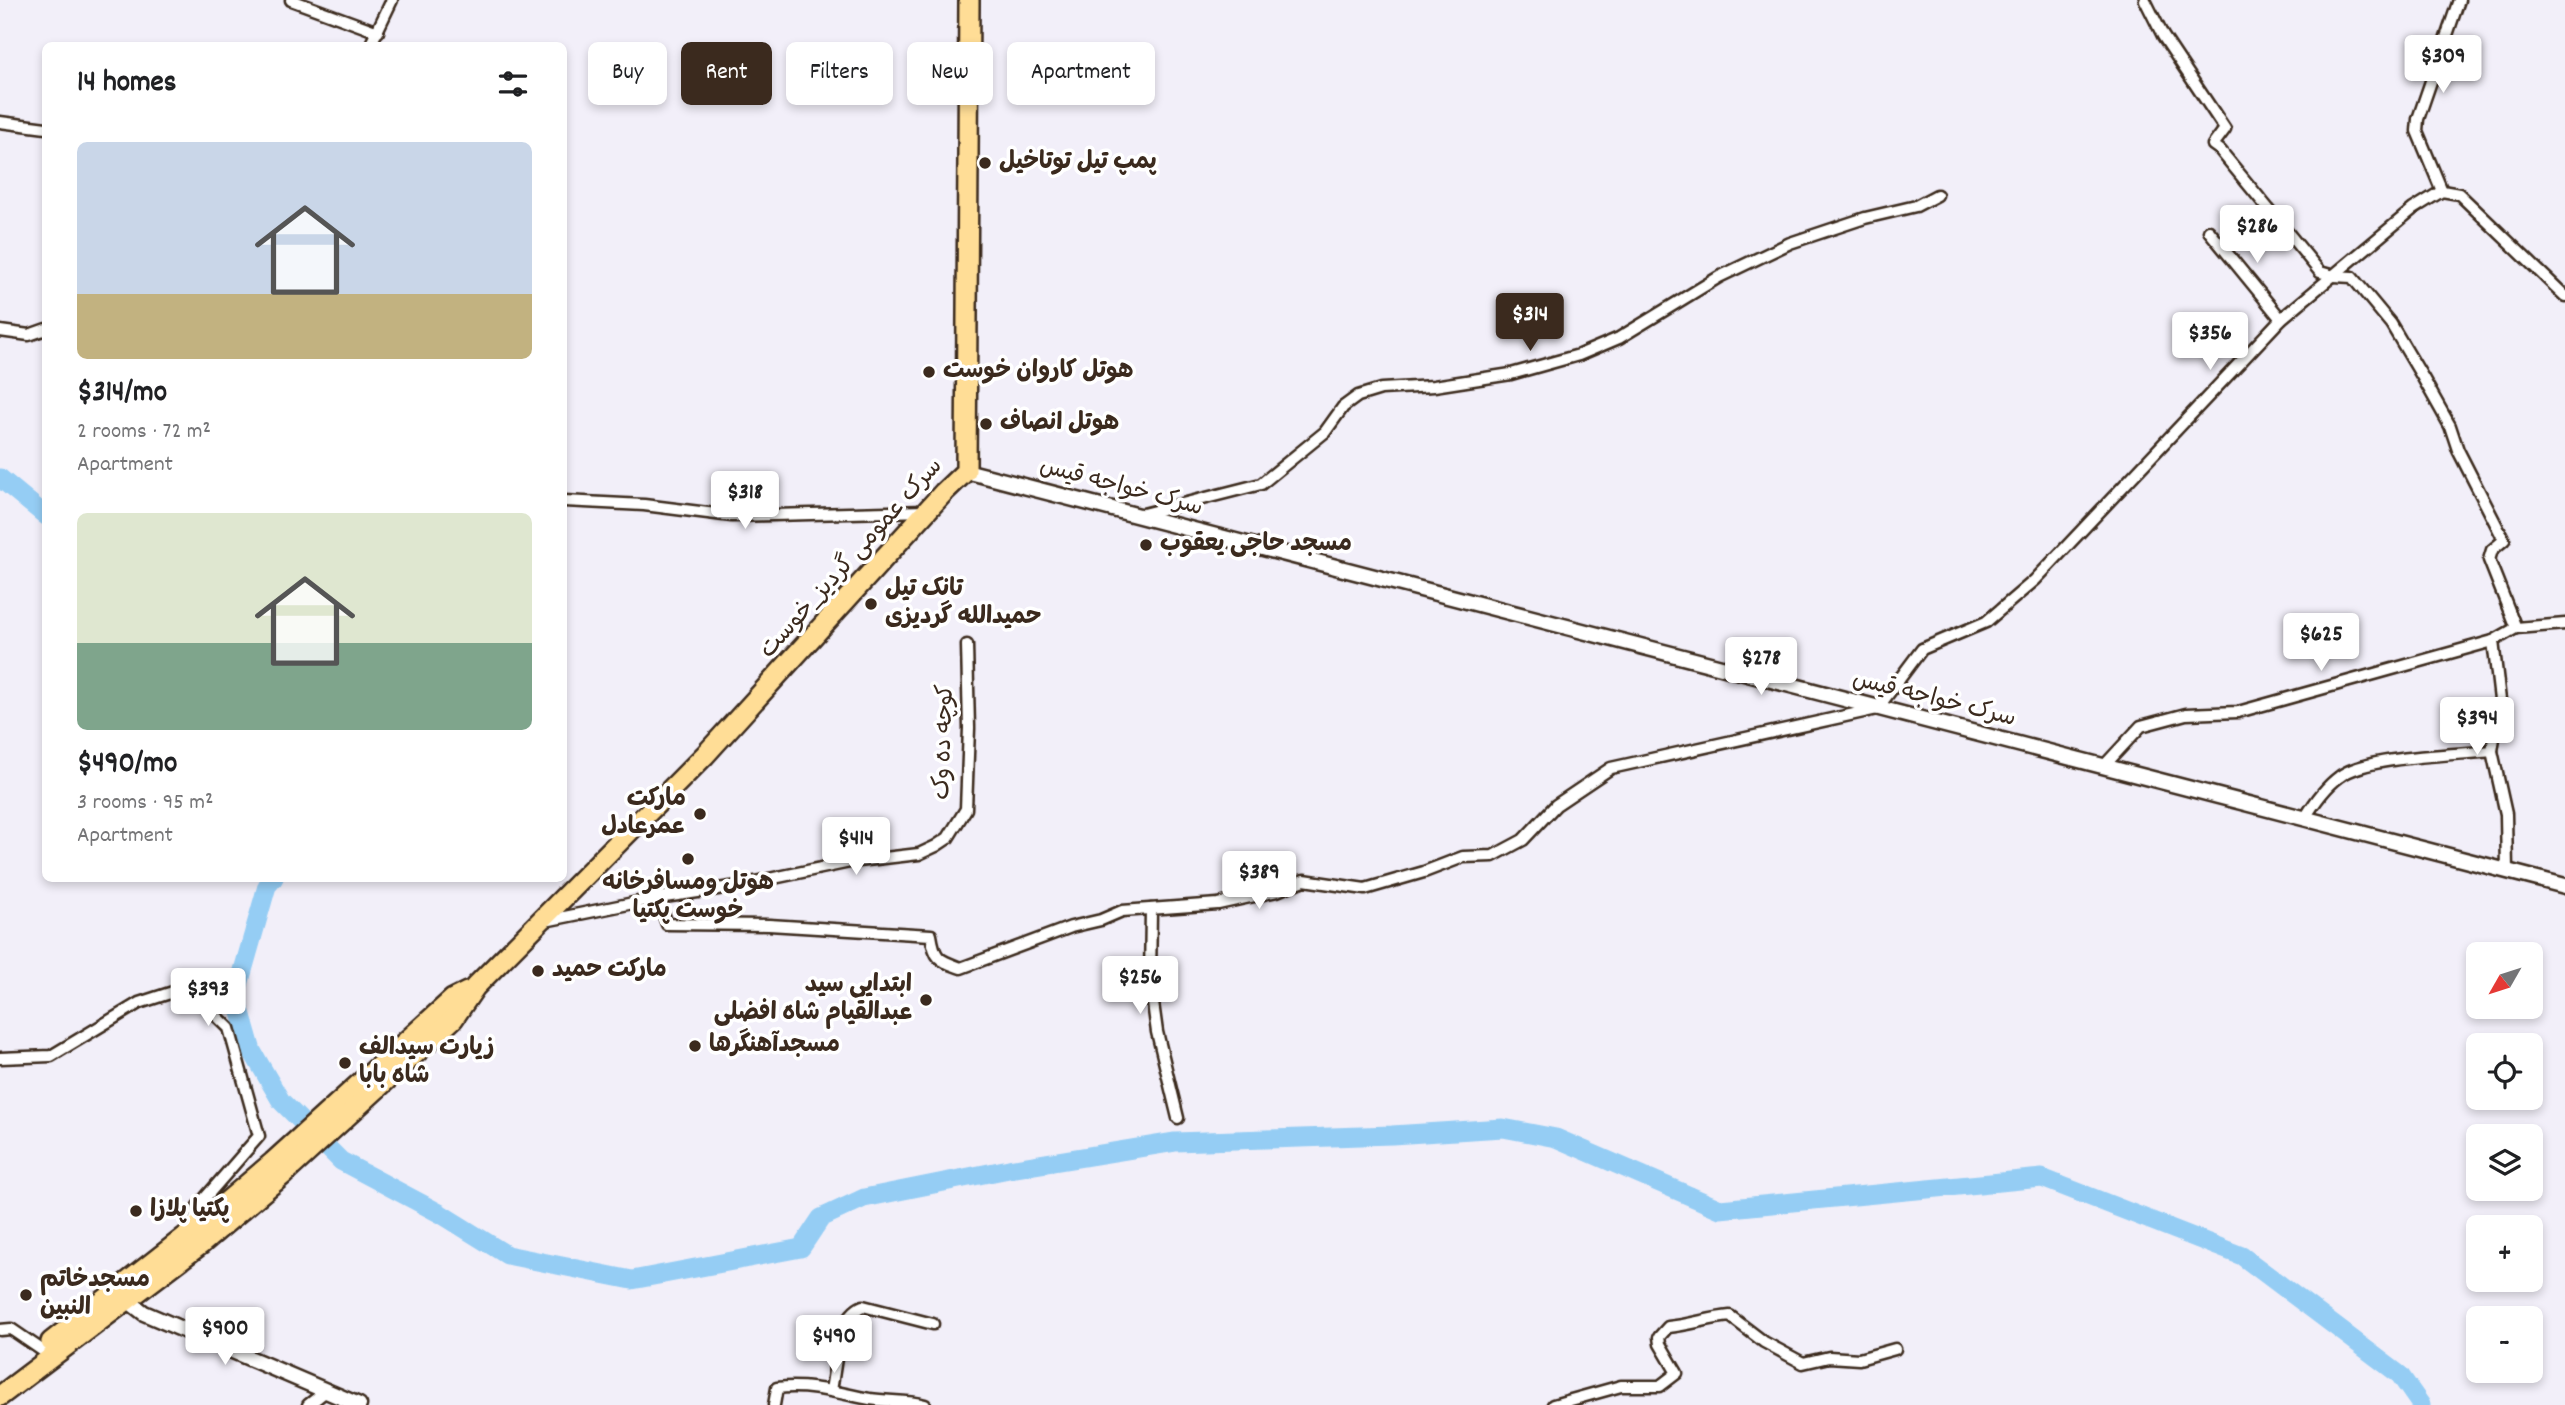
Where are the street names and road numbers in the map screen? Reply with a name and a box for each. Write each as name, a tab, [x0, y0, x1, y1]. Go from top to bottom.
street label: سرک خواجه قیس	[1036, 450, 1206, 526]
street label: سرک عمومی گردیز_خوست	[753, 451, 951, 667]
street label: سرک خواجه قیس	[1849, 663, 2019, 737]
street label: کوچه ده وک	[926, 684, 964, 800]

